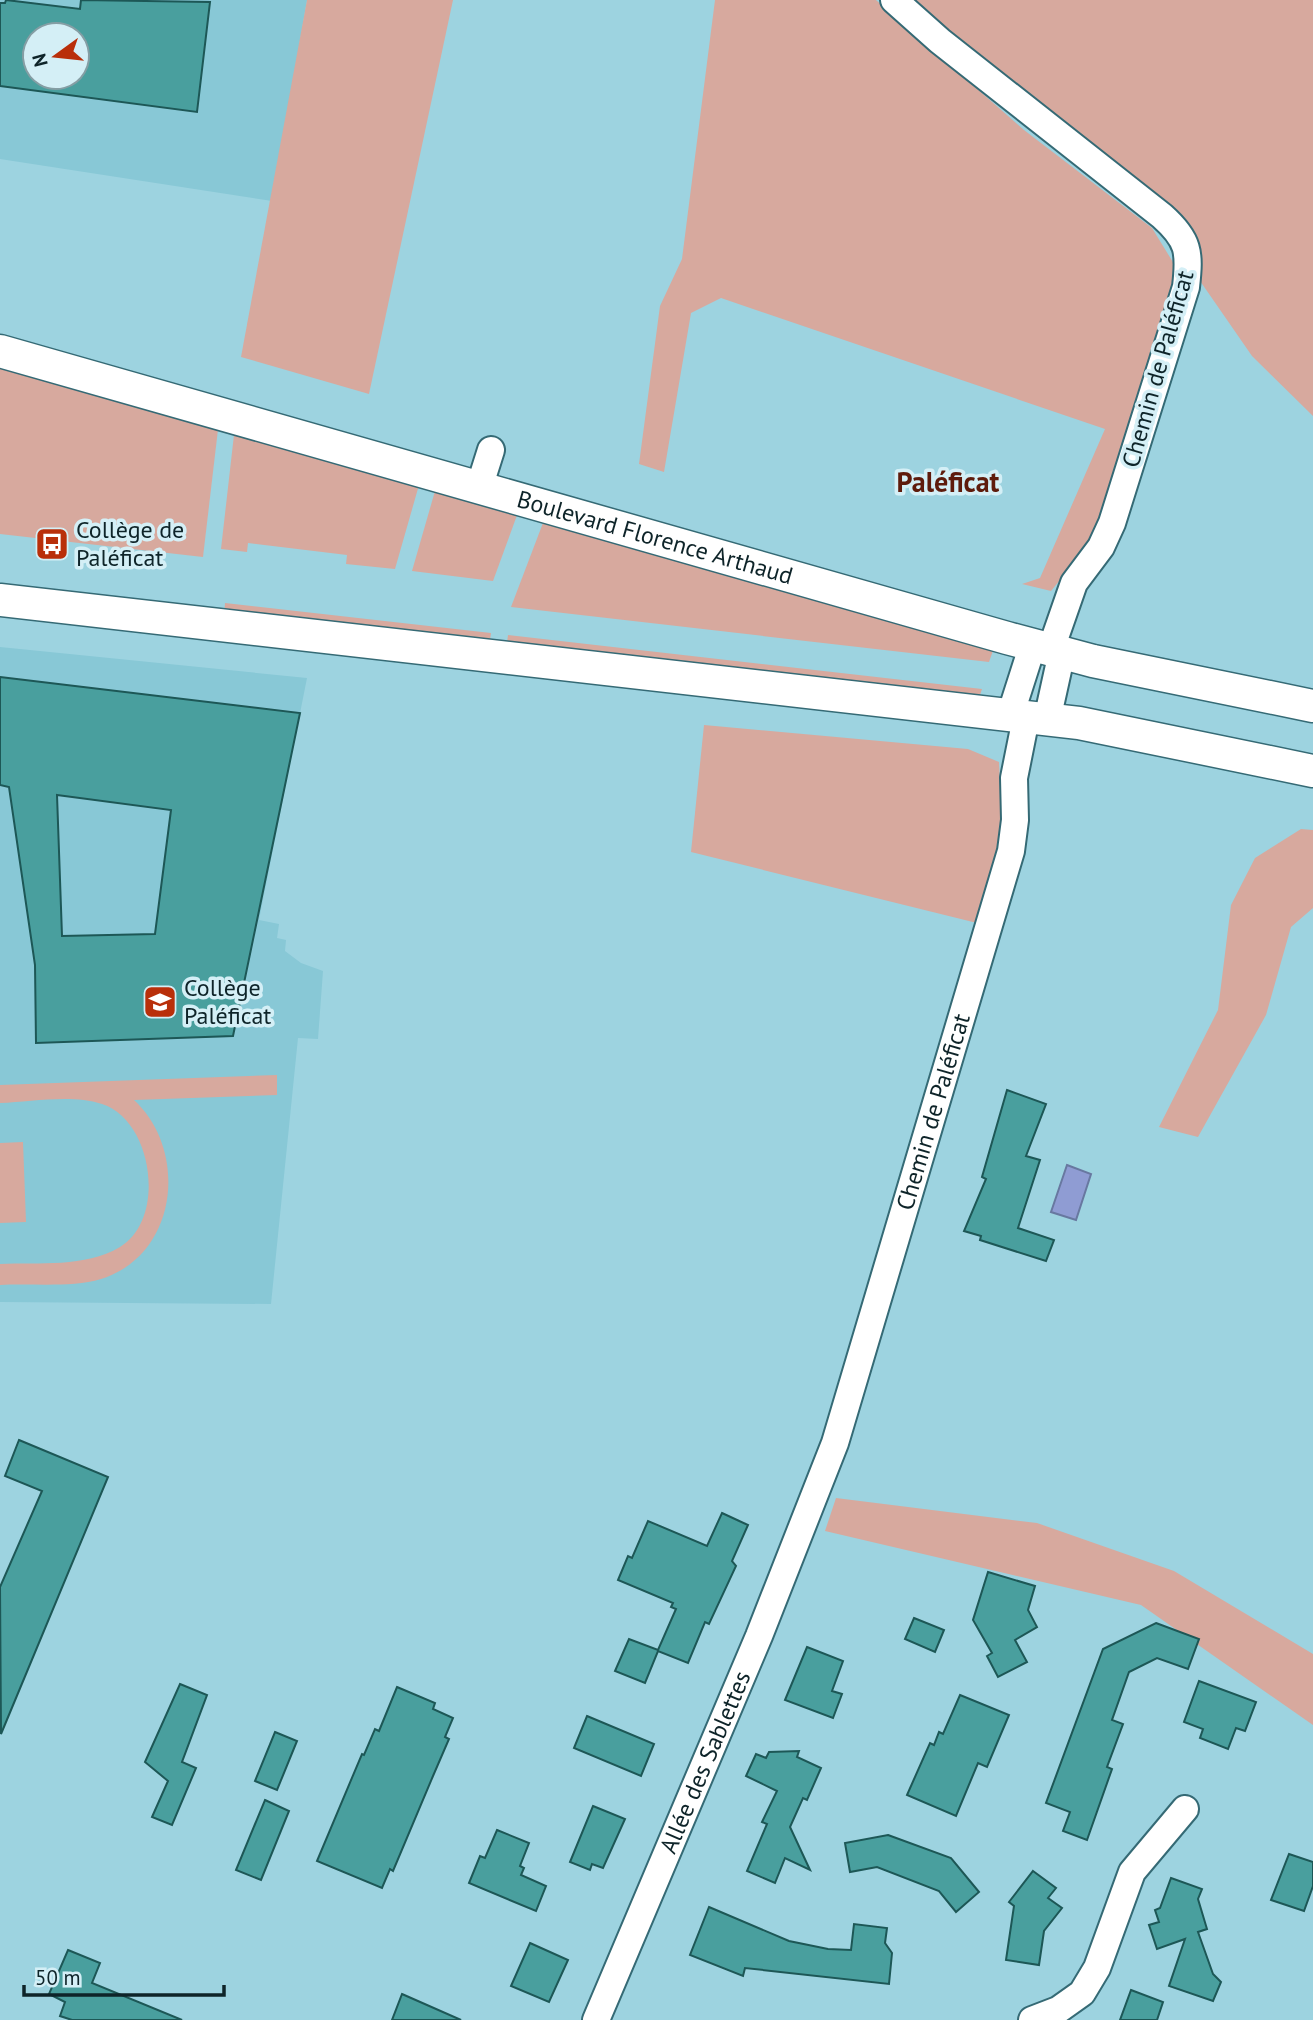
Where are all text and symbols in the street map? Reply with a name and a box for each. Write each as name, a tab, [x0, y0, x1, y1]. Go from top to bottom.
north arrow	[21, 21, 91, 91]
text: N	[26, 51, 53, 70]
street label: Chemin de Paléficat	[1115, 267, 1200, 471]
district label: Paléficat	[897, 463, 1000, 500]
street label: Boulevard Florence Arthaud	[514, 483, 797, 591]
place label: Collège de Paléficat	[76, 514, 184, 573]
bus stop icon: Collège de Paléficat	[33, 525, 71, 563]
place label: Collège Paléficat	[184, 972, 272, 1031]
school or university icon: Collège Paléficat	[141, 983, 179, 1021]
street label: Chemin de Paléficat	[889, 1010, 977, 1214]
street label: Allée des Sablettes	[652, 1666, 757, 1858]
scale bar	[24, 1954, 224, 1998]
text: 50 m	[35, 1964, 81, 1991]

